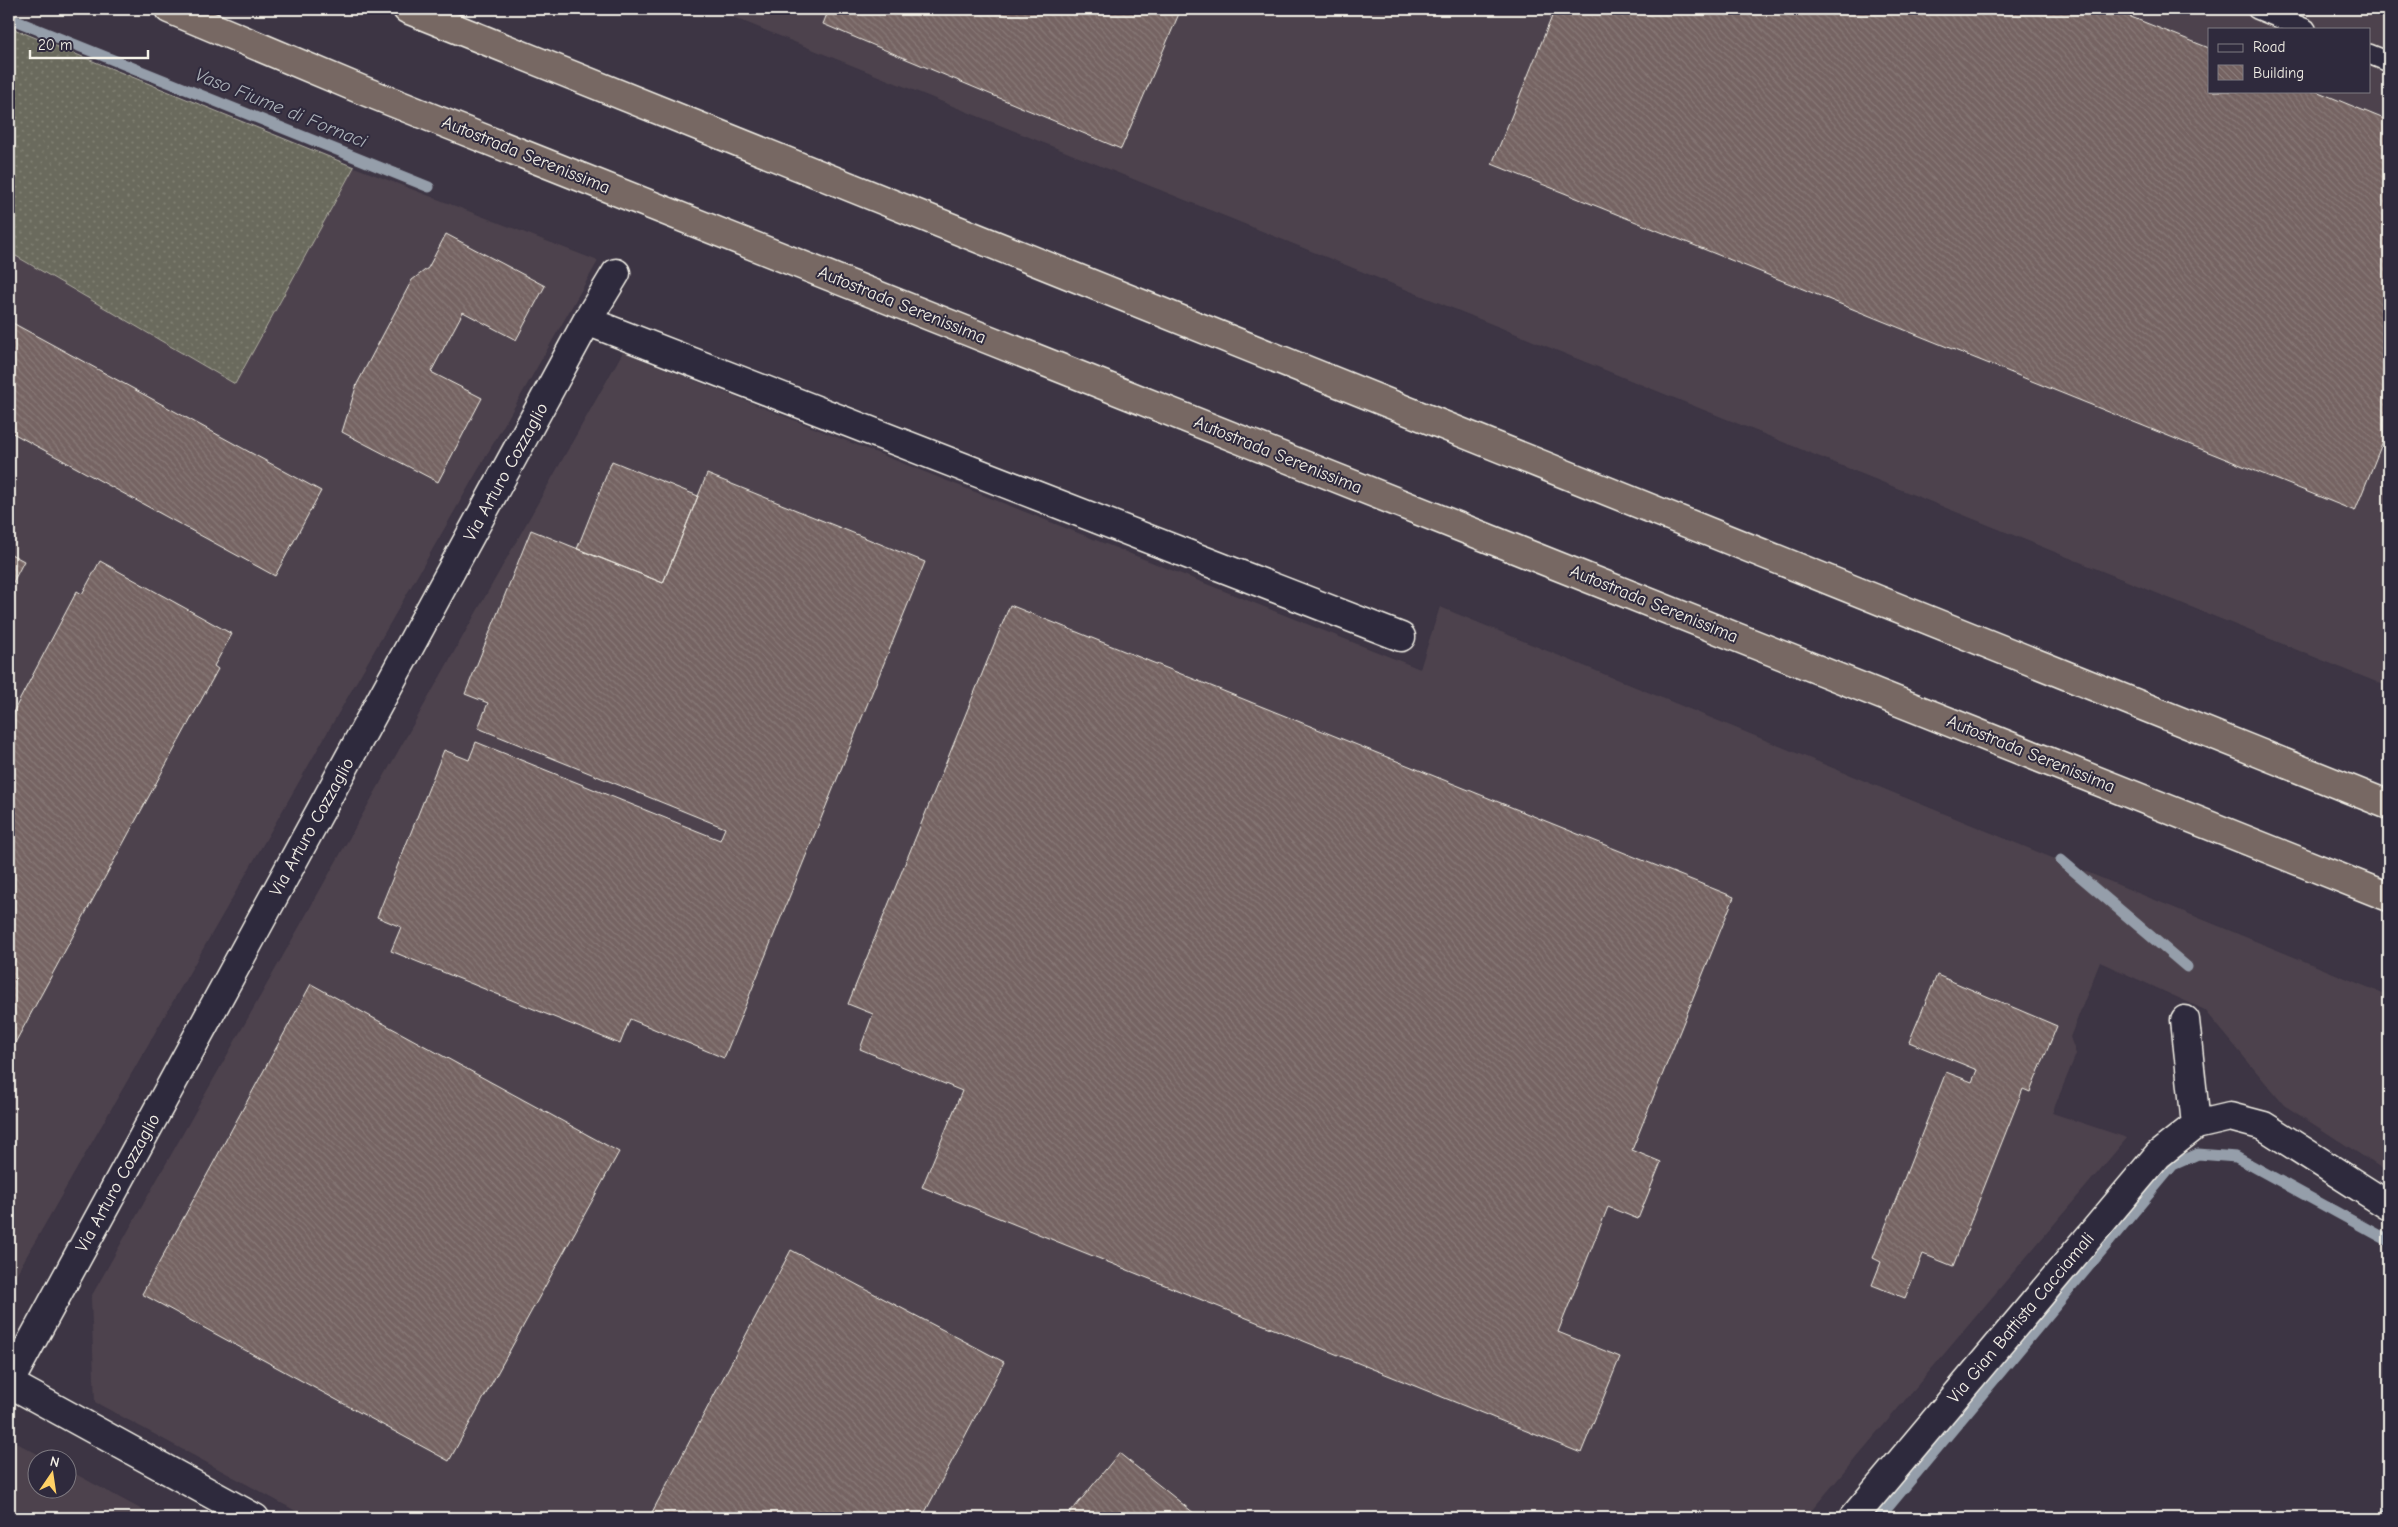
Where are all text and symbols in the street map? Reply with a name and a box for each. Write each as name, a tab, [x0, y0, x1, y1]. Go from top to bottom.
scale bar	[30, 28, 148, 60]
legend	[2208, 28, 2370, 92]
text: 20 m	[38, 36, 72, 54]
text: Road	[2253, 38, 2285, 56]
water label: Vaso Fiume di Fornaci	[192, 63, 371, 153]
text: Building	[2253, 64, 2304, 82]
street label: Autostrada Serenissima	[439, 112, 613, 198]
street label: Autostrada Serenissima	[815, 262, 989, 348]
street label: Via Arturo Cozzaglio	[459, 399, 553, 545]
street label: Autostrada Serenissima	[1191, 412, 1365, 498]
street label: Autostrada Serenissima	[1567, 561, 1741, 647]
street label: Autostrada Serenissima	[1944, 711, 2118, 797]
street label: Via Arturo Cozzaglio	[265, 754, 359, 900]
street label: Via Arturo Cozzaglio	[71, 1110, 165, 1256]
street label: Via Gian Battista Cacciamali	[1943, 1228, 2099, 1408]
north arrow	[28, 1450, 78, 1500]
text: N	[48, 1453, 61, 1471]

